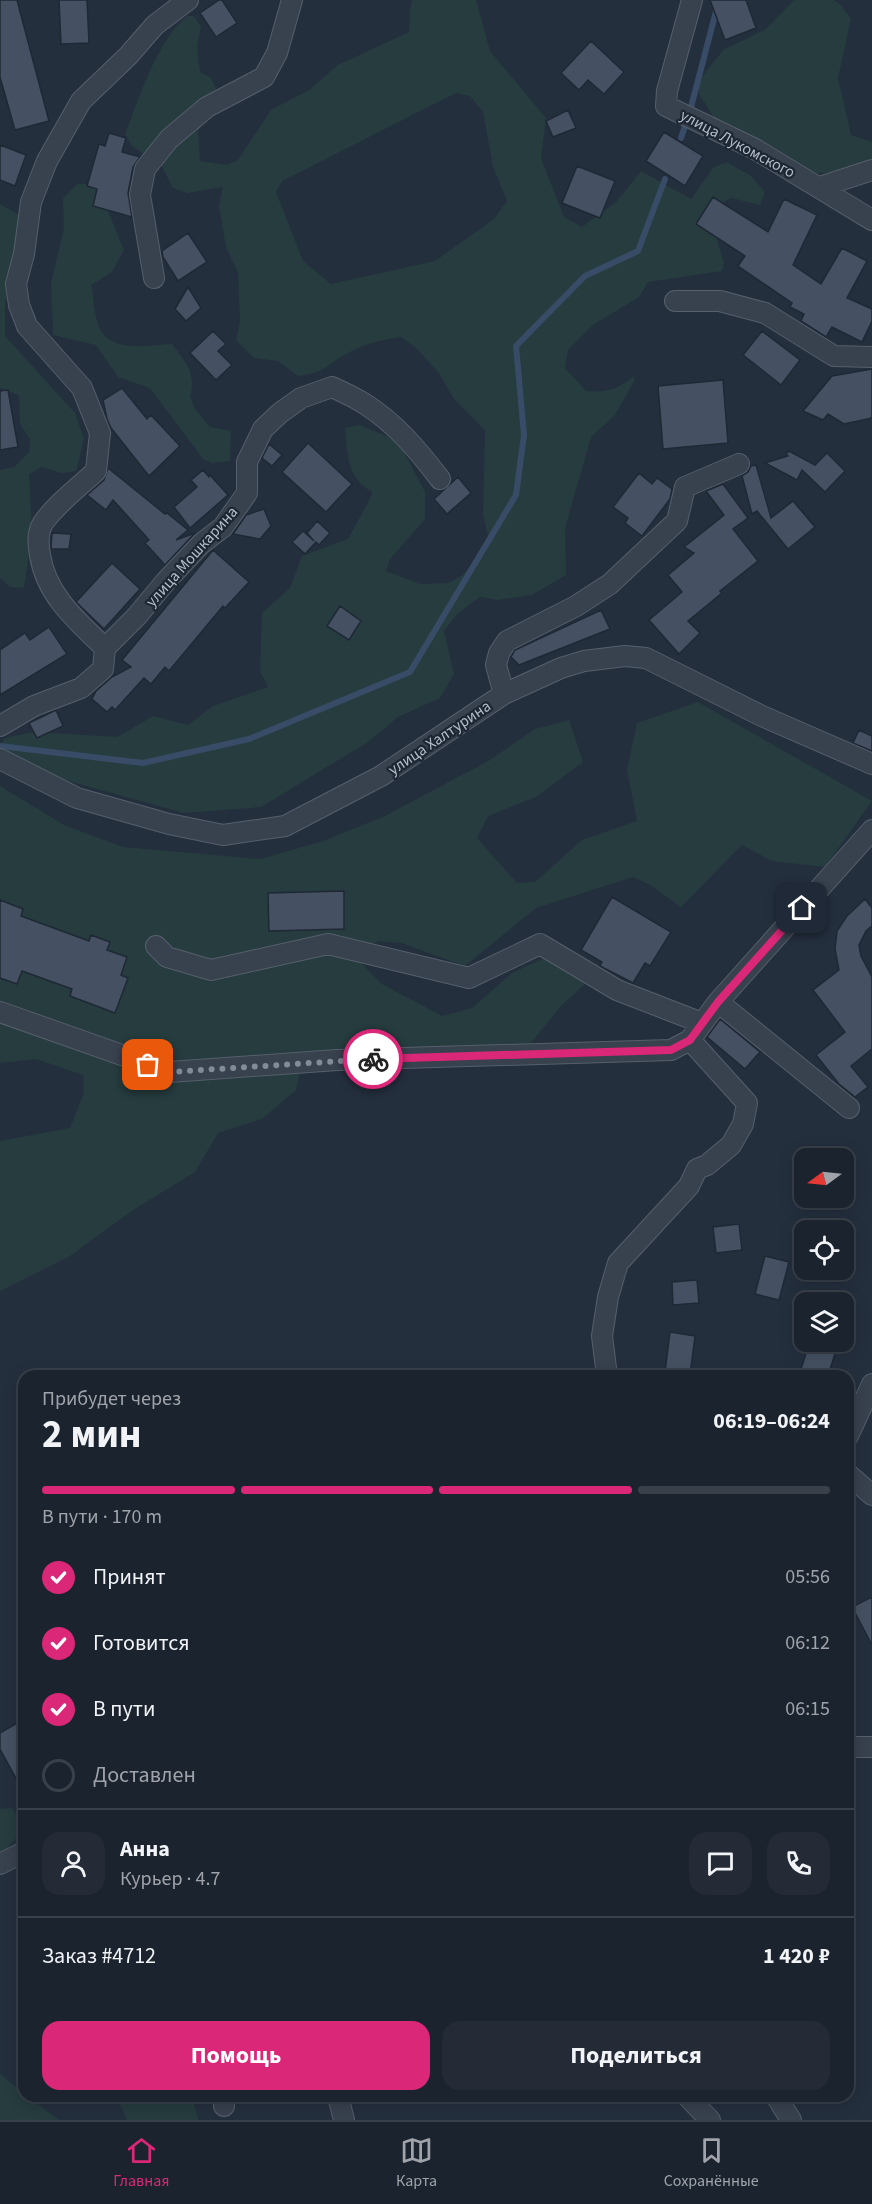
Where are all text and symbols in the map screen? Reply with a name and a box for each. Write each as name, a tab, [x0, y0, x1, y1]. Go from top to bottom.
street label: улица Лукомского	[676, 104, 799, 183]
street label: улица Мошкарина	[141, 502, 243, 612]
street label: улица Халтурина	[384, 695, 495, 780]
pin	[776, 882, 827, 933]
icon: home	[785, 891, 818, 924]
courier	[343, 1029, 403, 1089]
pin	[122, 1039, 173, 1090]
icon: bike	[357, 1043, 390, 1076]
icon: bag	[131, 1048, 164, 1081]
north arrow	[794, 1148, 854, 1208]
map controls	[794, 1148, 854, 1352]
button: locate	[794, 1220, 854, 1280]
button: layers	[794, 1292, 854, 1352]
text: Прибудет через	[42, 1385, 181, 1413]
text: 06:19–06:24	[713, 1405, 830, 1437]
text: 2 мин	[42, 1407, 142, 1463]
text: В пути · 170 m	[42, 1503, 162, 1531]
icon: check	[42, 1561, 75, 1594]
text: Принят	[93, 1561, 166, 1593]
text: 05:56	[785, 1563, 830, 1591]
icon: check	[42, 1627, 75, 1660]
text: Готовится	[93, 1627, 190, 1659]
text: 06:12	[785, 1629, 830, 1657]
icon: check	[42, 1693, 75, 1726]
text: В пути	[93, 1693, 155, 1725]
text: 06:15	[785, 1695, 830, 1723]
text: Доставлен	[93, 1759, 196, 1791]
button: person	[42, 1832, 105, 1895]
button: chat	[689, 1832, 752, 1895]
button: phone	[767, 1832, 830, 1895]
text: Анна	[120, 1833, 170, 1865]
text: Курьер · 4.7	[120, 1865, 220, 1893]
text: Заказ #4712	[42, 1940, 156, 1972]
text: 1 420 ₽	[763, 1940, 830, 1972]
button: Помощь	[42, 2021, 430, 2090]
button: Поделиться	[442, 2021, 830, 2090]
tab: Главная	[113, 2134, 169, 2192]
tab: Карта	[396, 2134, 437, 2192]
tab: Сохранённые	[664, 2134, 759, 2192]

